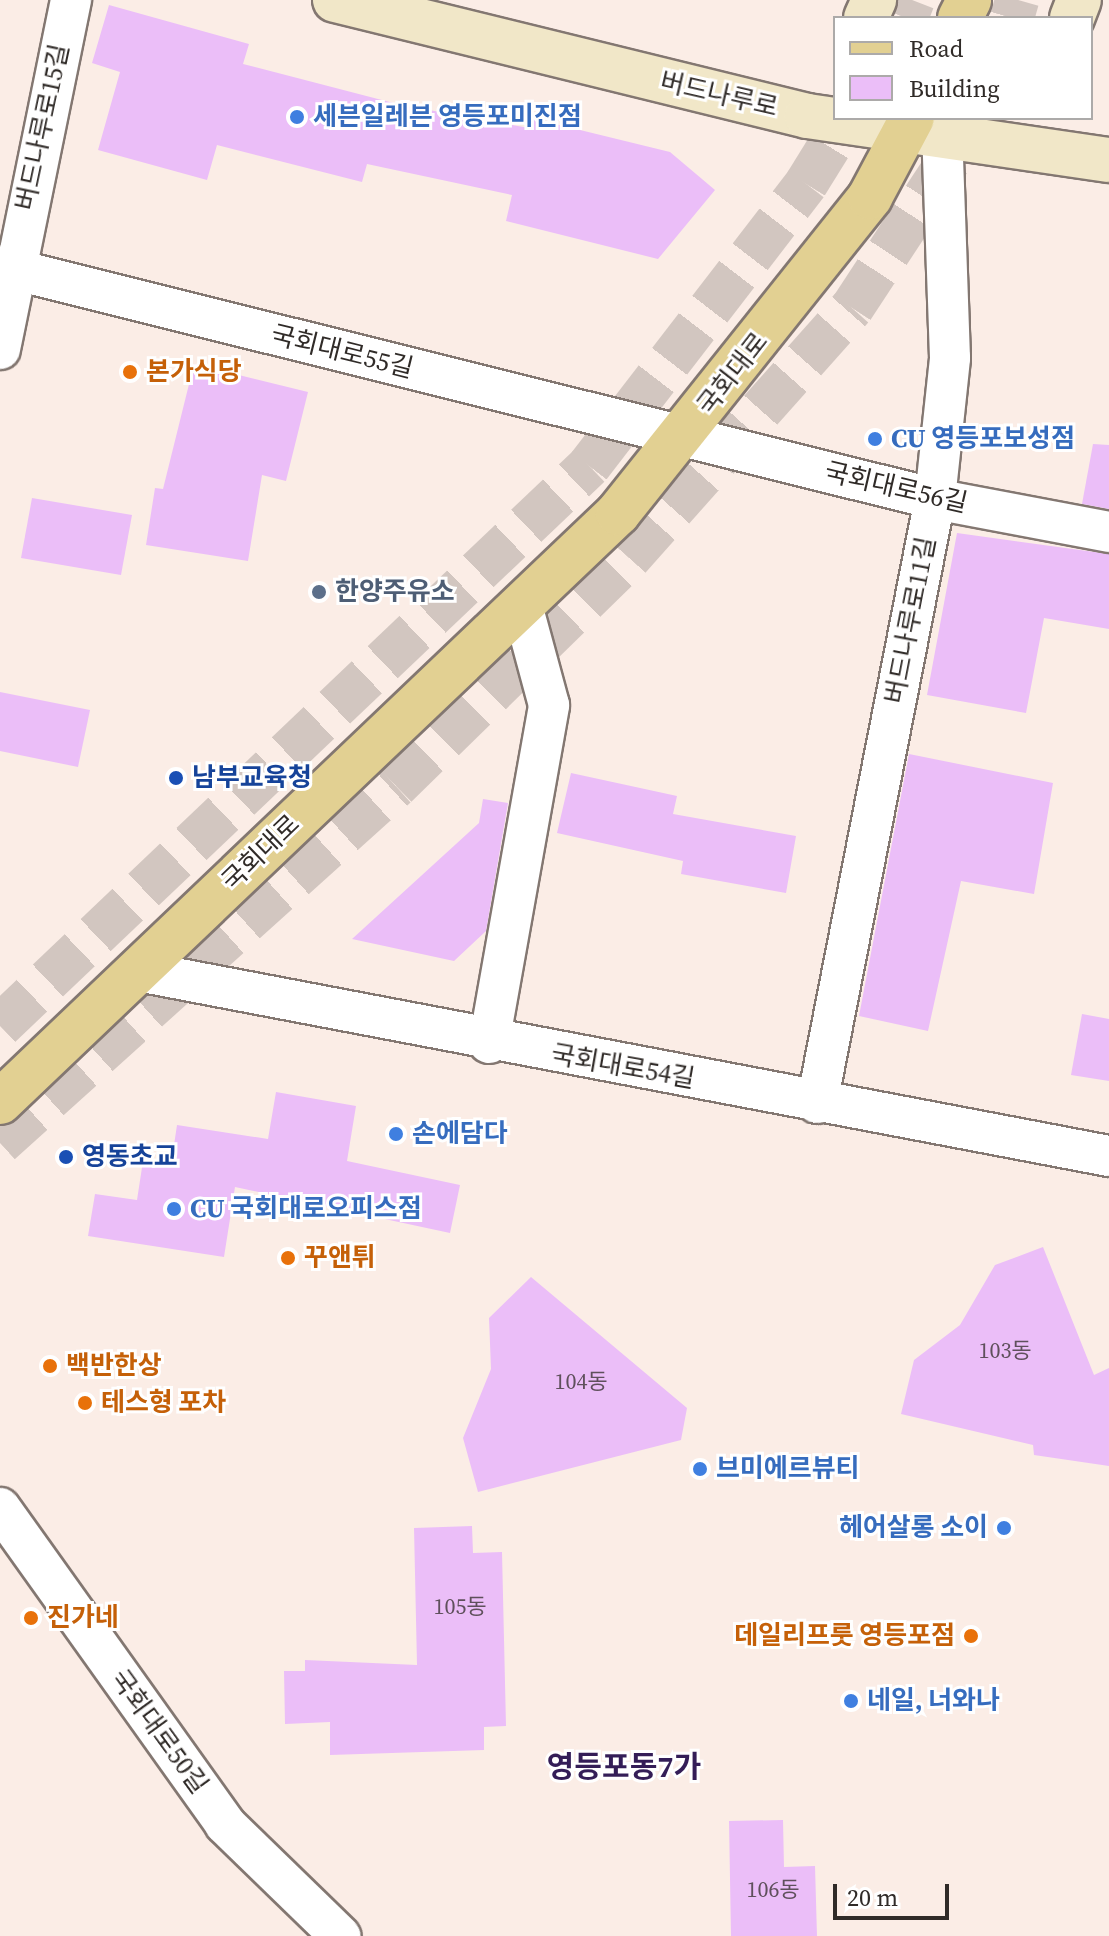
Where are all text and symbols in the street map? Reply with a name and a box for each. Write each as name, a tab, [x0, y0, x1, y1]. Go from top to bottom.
legend	[833, 16, 1093, 120]
text: Road	[909, 32, 963, 65]
street label: 버드나루로15길	[10, 41, 76, 213]
street label: 버드나루로	[657, 66, 781, 124]
text: Building	[909, 72, 1000, 105]
place label: 세븐일레븐 영등포미진점	[313, 101, 582, 133]
marker: 세븐일레븐 영등포미진점	[288, 108, 306, 126]
street label: 국회대로55길	[268, 319, 416, 385]
street label: 국회대로	[691, 327, 775, 421]
place label: 본가식당	[146, 356, 242, 388]
marker: 본가식당	[121, 363, 139, 381]
place label: CU 영등포보성점	[891, 423, 1075, 455]
marker: CU 영등포보성점	[866, 430, 884, 448]
street label: 국회대로56길	[822, 456, 970, 520]
street label: 버드나루로11길	[880, 534, 942, 706]
place label: 한양주유소	[335, 576, 455, 608]
marker: 한양주유소	[310, 583, 328, 601]
place label: 남부교육청	[192, 762, 312, 794]
marker: 남부교육청	[167, 769, 185, 787]
street label: 국회대로	[216, 809, 306, 897]
street label: 국회대로54길	[549, 1039, 697, 1095]
place label: 손에담다	[412, 1118, 508, 1150]
marker: 손에담다	[387, 1125, 405, 1143]
place label: 영동초교	[82, 1141, 178, 1173]
marker: 영동초교	[57, 1148, 75, 1166]
place label: CU 국회대로오피스점	[190, 1193, 422, 1225]
marker: CU 국회대로오피스점	[165, 1200, 183, 1218]
place label: 꾸앤튀	[304, 1242, 376, 1274]
marker: 꾸앤튀	[279, 1249, 297, 1267]
house number: 103동	[978, 1338, 1032, 1364]
place label: 백반한상	[66, 1350, 162, 1382]
marker: 백반한상	[41, 1357, 59, 1375]
house number: 104동	[554, 1369, 608, 1395]
place label: 테스형 포차	[101, 1387, 226, 1419]
marker: 테스형 포차	[76, 1394, 94, 1412]
place label: 브미에르뷰티	[716, 1453, 860, 1485]
marker: 브미에르뷰티	[691, 1460, 709, 1478]
place label: 헤어살롱 소이	[839, 1512, 988, 1544]
marker: 헤어살롱 소이	[995, 1519, 1013, 1537]
house number: 105동	[433, 1594, 487, 1620]
place label: 진가네	[47, 1602, 119, 1634]
marker: 진가네	[22, 1609, 40, 1627]
place label: 데일리프룻 영등포점	[734, 1620, 955, 1652]
marker: 데일리프룻 영등포점	[962, 1627, 980, 1645]
street label: 국회대로50길	[104, 1664, 214, 1800]
place label: 네일, 너와나	[867, 1685, 1000, 1717]
marker: 네일, 너와나	[842, 1692, 860, 1710]
district label: 영등포동7가	[547, 1749, 701, 1785]
scale bar	[837, 1868, 953, 1918]
house number: 106동	[746, 1877, 800, 1903]
text: 20 m	[847, 1881, 898, 1914]

